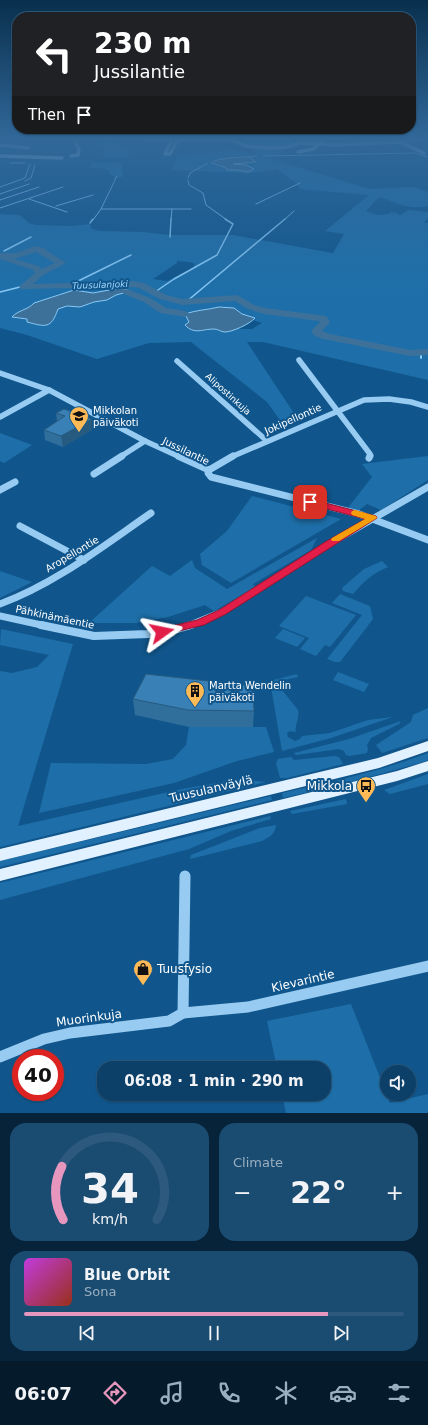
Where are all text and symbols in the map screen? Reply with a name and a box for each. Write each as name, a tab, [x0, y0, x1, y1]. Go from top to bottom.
text: 230 m	[94, 27, 191, 60]
icon: left	[28, 28, 80, 80]
text: Jussilantie	[94, 61, 185, 82]
icon: arrive	[73, 104, 95, 126]
text: Then	[28, 106, 65, 124]
water label: Tuusulanjoki	[72, 279, 129, 291]
street label: Alipostinkuja	[203, 371, 253, 417]
street label: Jokipellontie	[262, 402, 323, 437]
school or university icon: Mikkolan päiväkoti	[68, 405, 90, 433]
place label: Mikkolan päiväkoti	[93, 405, 139, 428]
street label: Jussilantie	[160, 435, 211, 467]
pin	[293, 485, 327, 519]
icon: arrive	[299, 491, 321, 513]
street label: Aropellontie	[43, 534, 101, 574]
street label: Pähkinämäentie	[15, 603, 95, 631]
position arrow	[141, 611, 183, 653]
building icon: Martta Wendelin päiväkoti	[184, 680, 206, 708]
place label: Martta Wendelin päiväkoti	[209, 680, 291, 703]
street label: Tuusulanväylä	[167, 773, 254, 806]
bus stop icon: Mikkola	[355, 775, 377, 803]
place label: Mikkola	[307, 779, 352, 793]
shop icon: Tuusfysio	[132, 958, 154, 986]
place label: Tuusfysio	[156, 962, 212, 976]
street label: Kievarintie	[270, 967, 336, 995]
street label: Muorinkuja	[55, 1006, 123, 1030]
speed limit sign: 40	[12, 1049, 64, 1101]
map controls	[380, 1065, 416, 1101]
button: sound	[380, 1065, 416, 1101]
text: 06:08 · 1 min · 290 m	[124, 1072, 304, 1090]
text: Climate	[233, 1155, 283, 1170]
text: 34	[81, 1164, 138, 1213]
text: 22°	[290, 1175, 347, 1210]
text: −	[233, 1180, 251, 1205]
text: +	[386, 1180, 404, 1205]
text: km/h	[91, 1211, 128, 1227]
text: Blue Orbit	[84, 1266, 170, 1284]
text: Sona	[84, 1284, 116, 1299]
icon: previous	[76, 1322, 98, 1344]
icon: pause	[203, 1322, 225, 1344]
icon: next	[330, 1322, 352, 1344]
icon: directions	[101, 1379, 129, 1407]
icon: music	[158, 1379, 186, 1407]
icon: phone	[215, 1379, 243, 1407]
icon: climate	[272, 1379, 300, 1407]
icon: car	[329, 1379, 357, 1407]
icon: filters	[385, 1379, 413, 1407]
text: 06:07	[14, 1383, 72, 1404]

